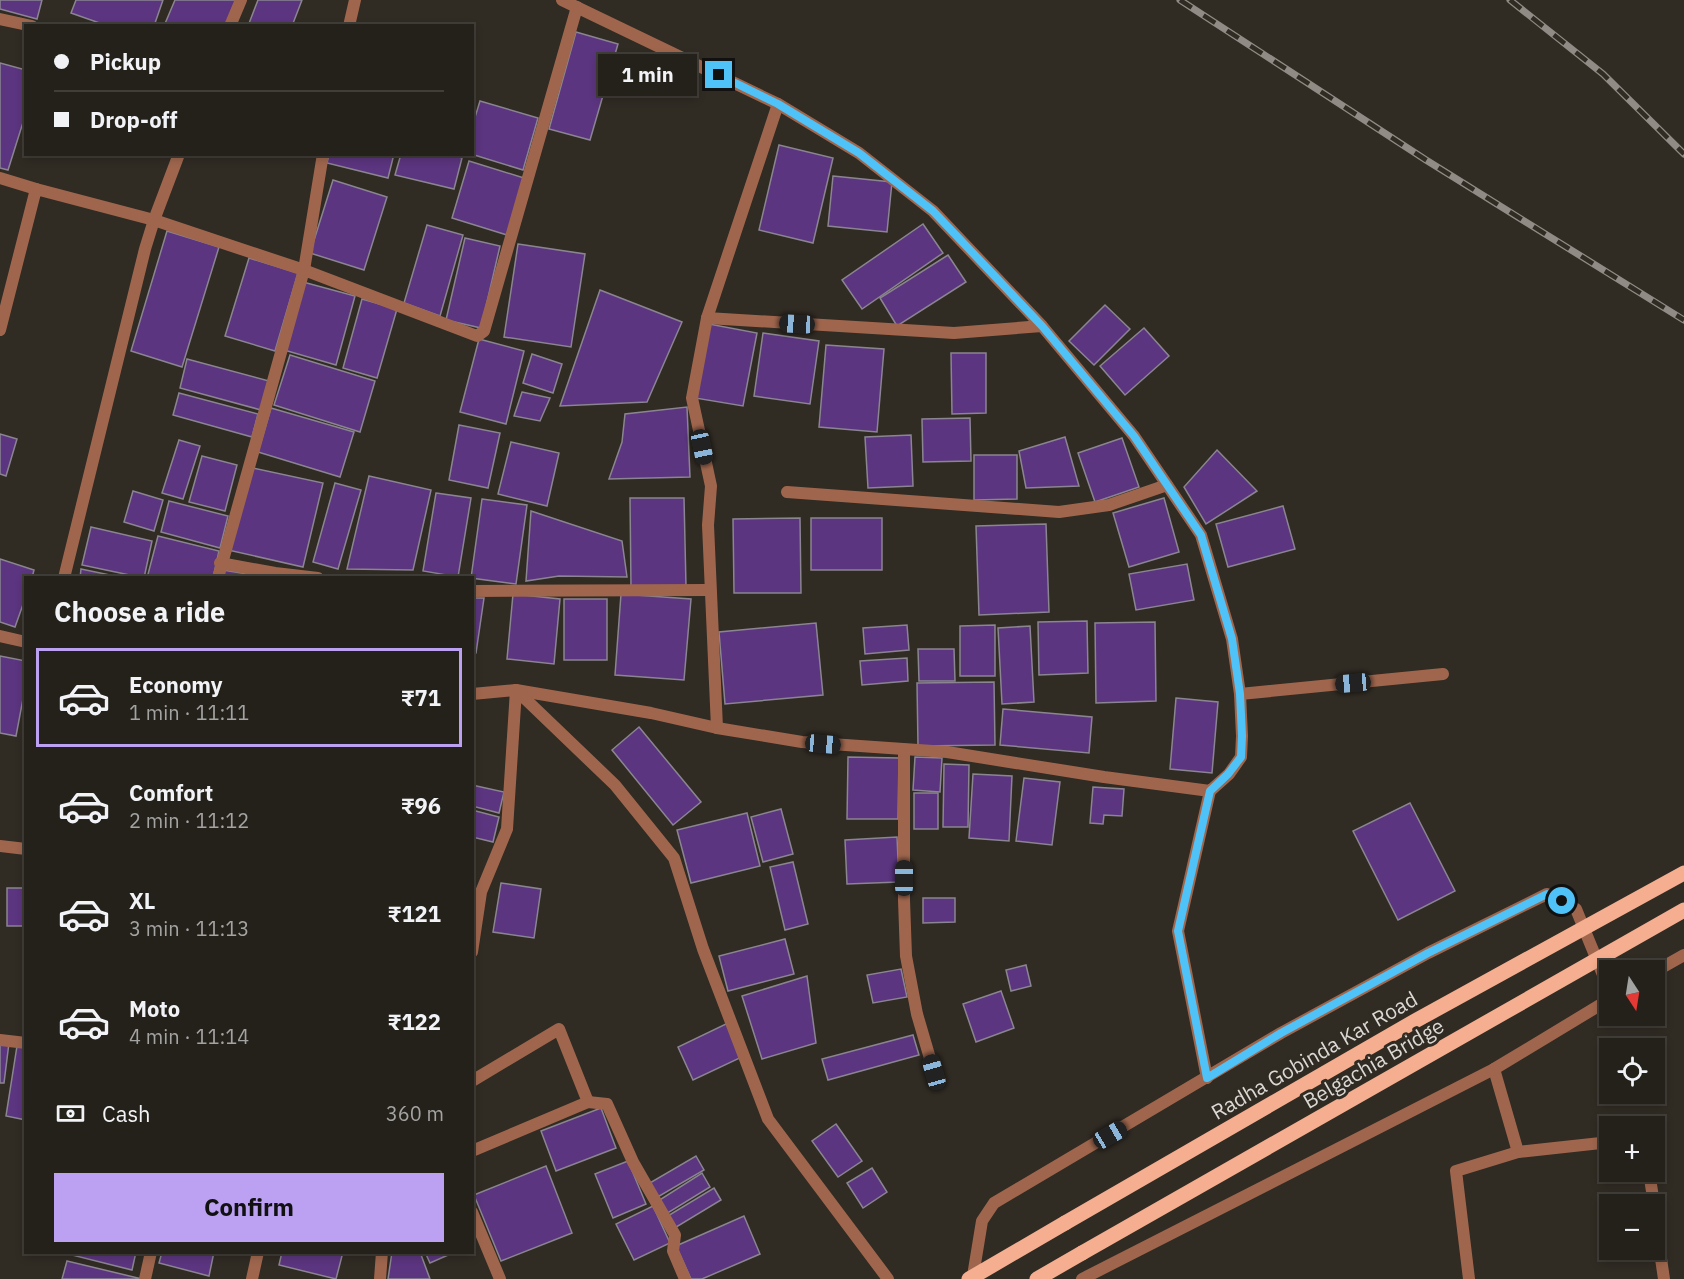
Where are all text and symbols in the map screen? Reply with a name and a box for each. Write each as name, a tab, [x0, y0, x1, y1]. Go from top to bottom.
text: Pickup	[90, 47, 161, 76]
callout: 1 min	[599, 54, 698, 96]
text: 1 min	[621, 61, 674, 88]
route end	[705, 61, 732, 88]
text: Drop-off	[90, 105, 177, 134]
car	[779, 314, 815, 334]
car	[689, 428, 715, 466]
text: Choose a ride	[54, 594, 225, 629]
text: Economy	[129, 670, 223, 699]
icon: car	[57, 671, 111, 725]
car	[1334, 672, 1372, 694]
text: ₹71	[401, 683, 441, 712]
text: 1 min · 11:11	[129, 699, 249, 726]
car	[804, 733, 842, 755]
text: Comfort	[129, 778, 213, 807]
icon: car	[57, 779, 111, 833]
text: ₹96	[401, 791, 441, 820]
text: 2 min · 11:12	[129, 807, 249, 834]
car	[895, 860, 913, 896]
text: XL	[129, 886, 155, 915]
icon: car	[57, 887, 111, 941]
route start	[1548, 887, 1575, 914]
text: ₹121	[388, 899, 441, 928]
text: 3 min · 11:13	[129, 915, 249, 942]
north arrow	[1599, 960, 1665, 1026]
map controls	[1599, 960, 1665, 1260]
street label: Radha Gobinda Kar Road	[1206, 984, 1422, 1126]
text: Moto	[129, 994, 180, 1023]
icon: car	[57, 995, 111, 1049]
text: ₹122	[388, 1007, 441, 1036]
street label: Belgachia Bridge	[1297, 1011, 1449, 1115]
text: 4 min · 11:14	[129, 1023, 249, 1050]
button: locate	[1599, 1038, 1665, 1104]
car	[920, 1052, 948, 1092]
icon: cash	[54, 1097, 87, 1130]
text: Cash	[102, 1099, 151, 1128]
text: 360 m	[386, 1100, 444, 1127]
button: +	[1599, 1116, 1665, 1182]
car	[1090, 1118, 1130, 1152]
button: Confirm	[54, 1173, 444, 1242]
button: −	[1599, 1194, 1665, 1260]

